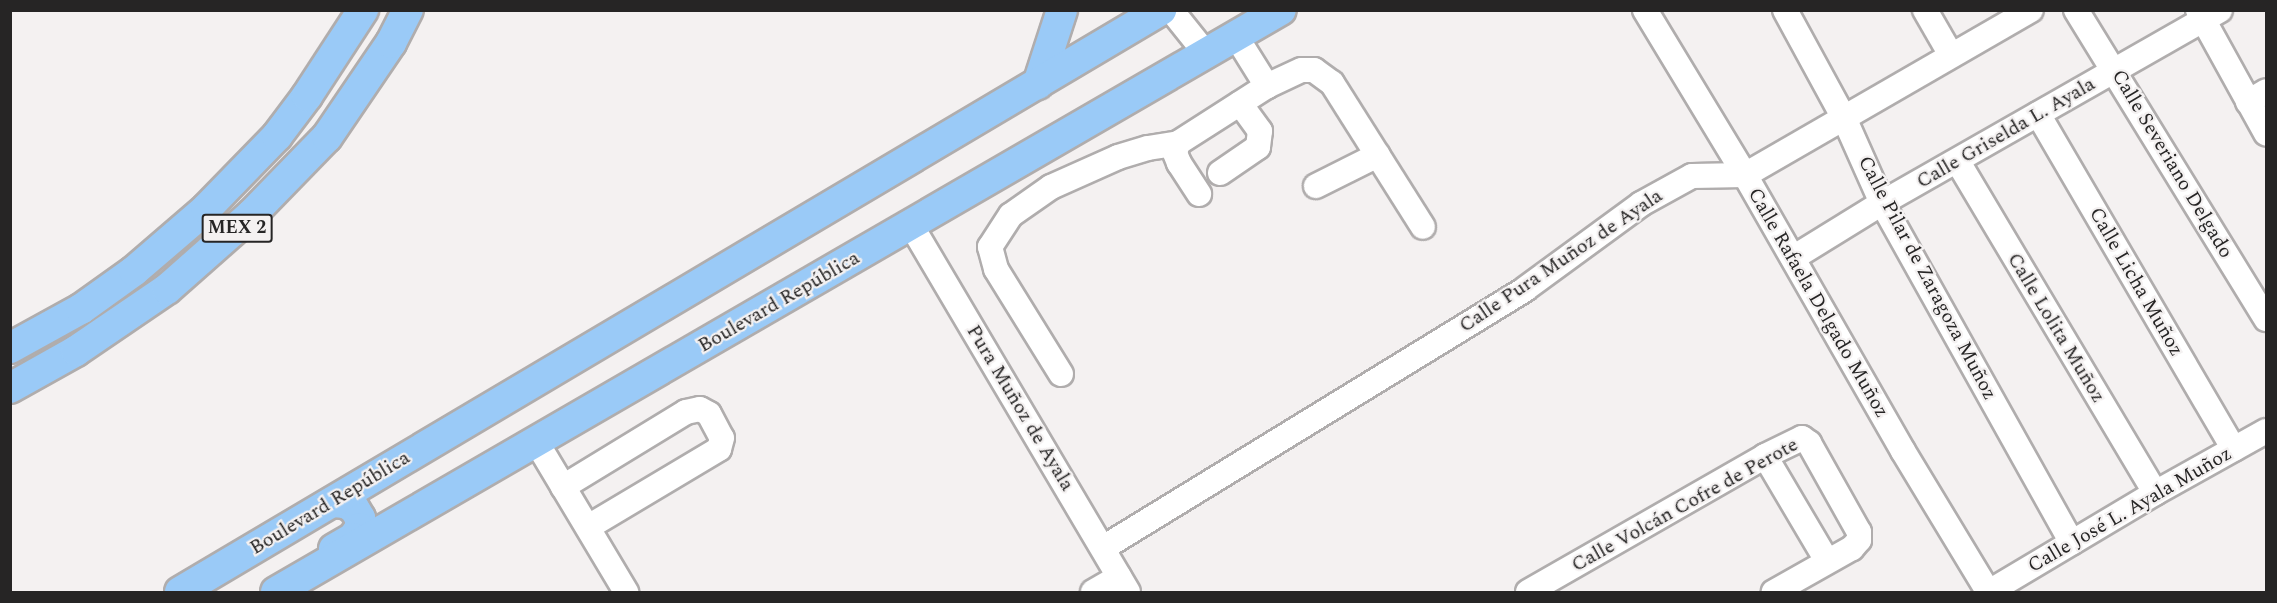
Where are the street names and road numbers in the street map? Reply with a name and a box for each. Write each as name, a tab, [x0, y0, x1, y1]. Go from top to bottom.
street label: Calle Severiano Delgado	[2106, 65, 2238, 263]
street label: Calle Griselda L. Ayala	[1912, 72, 2100, 194]
street label: Calle Pilar de Zaragoza Muñoz	[1852, 152, 2002, 404]
street label: Calle Pura Muñoz de Ayala	[1455, 184, 1667, 338]
street label: Calle Rafaela Delgado Muñoz	[1742, 184, 1894, 422]
street label: Calle Licha Muñoz	[2084, 203, 2188, 361]
road number: MEX 2	[201, 213, 273, 243]
street label: Boulevard República	[694, 246, 864, 358]
street label: Calle Lolita Muñoz	[2002, 249, 2110, 407]
street label: Pura Muñoz de Ayala	[961, 321, 1079, 495]
street label: Calle Volcán Cofre de Perote	[1568, 433, 1802, 577]
street label: Calle José L. Ayala Muñoz	[2024, 442, 2236, 578]
street label: Boulevard República	[246, 446, 414, 560]

